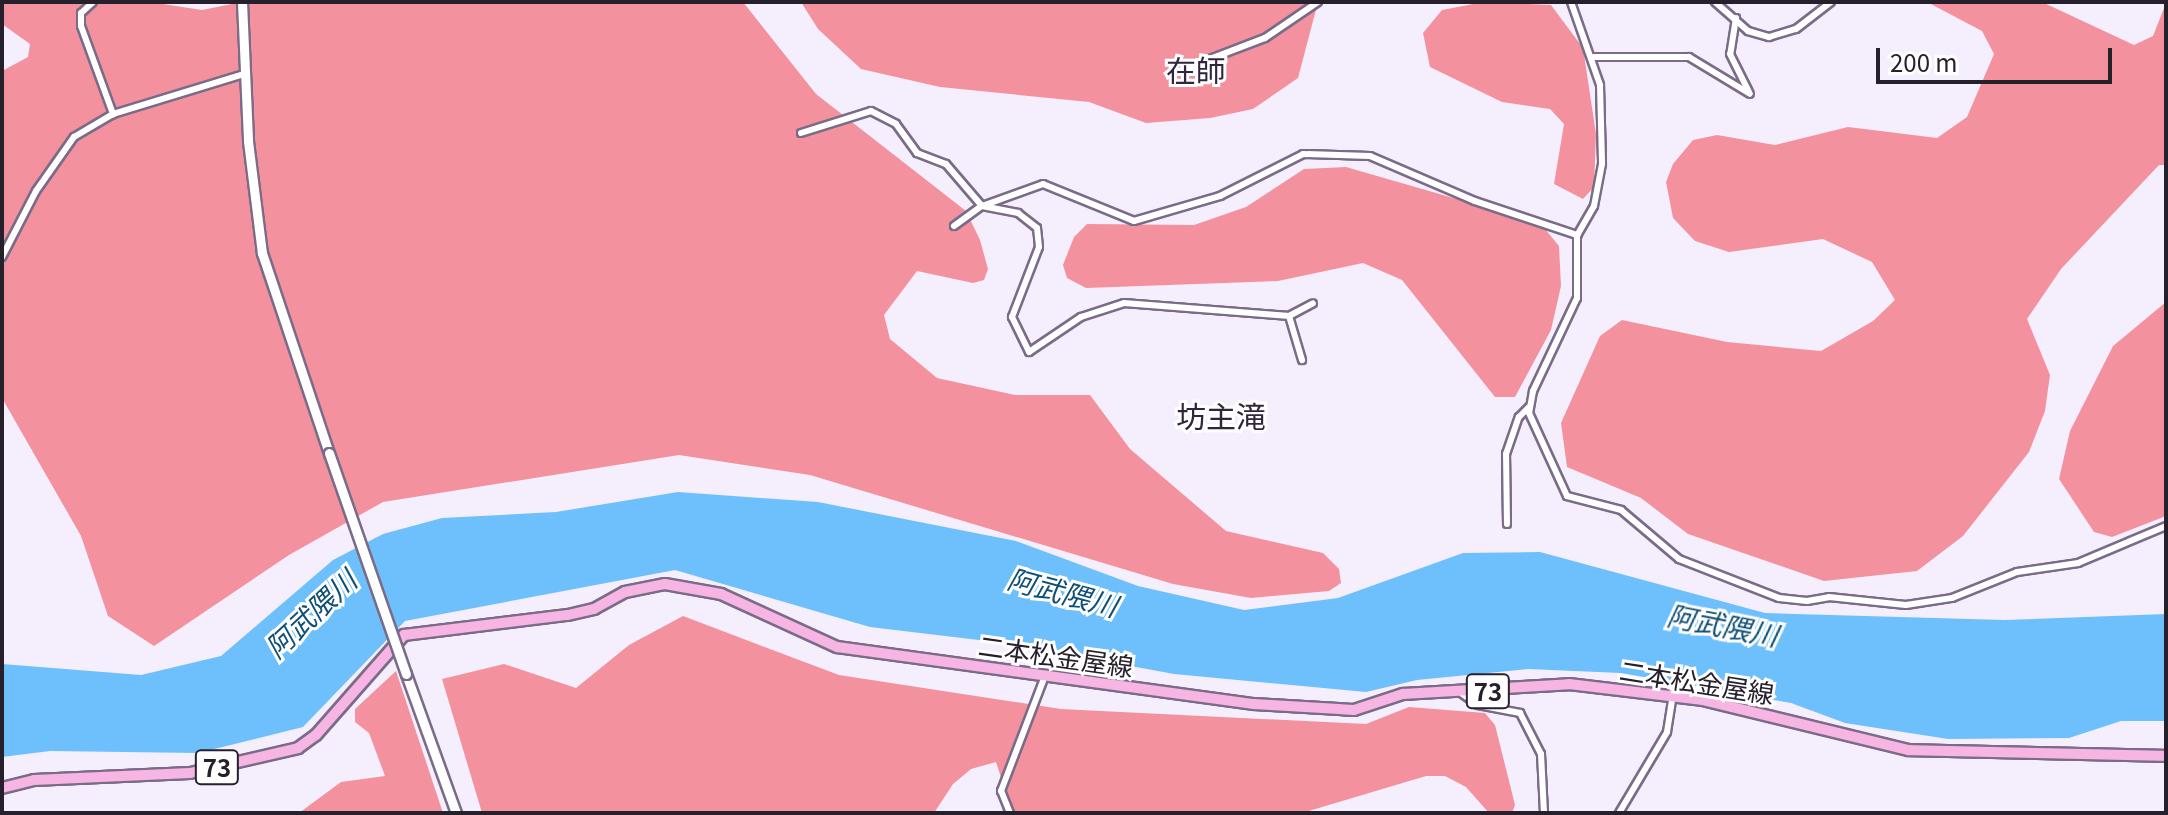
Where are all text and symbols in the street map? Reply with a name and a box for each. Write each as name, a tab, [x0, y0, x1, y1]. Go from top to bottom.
scale bar	[1880, 32, 2116, 82]
text: 200 m	[1890, 44, 1958, 79]
district label: 在師	[1166, 51, 1226, 87]
district label: 坊主滝	[1176, 397, 1266, 433]
water label: 阿武隈川	[1005, 560, 1121, 622]
water label: 阿武隈川	[258, 563, 362, 663]
water label: 阿武隈川	[1665, 597, 1781, 651]
street label: 二本松金屋線	[977, 629, 1135, 681]
street label: 二本松金屋線	[1618, 653, 1776, 709]
road number: 73	[1464, 671, 1512, 711]
road number: 73	[193, 747, 241, 787]

